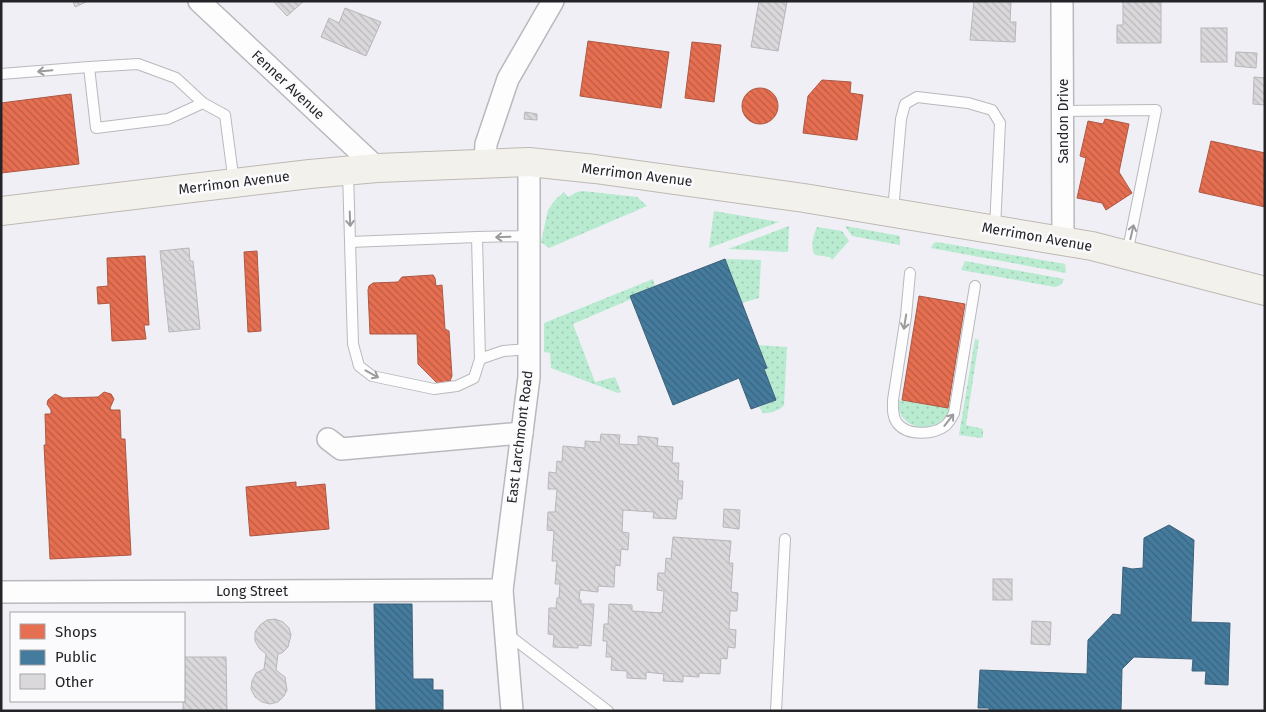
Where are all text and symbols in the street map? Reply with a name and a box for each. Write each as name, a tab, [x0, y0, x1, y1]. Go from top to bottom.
street label: Fenner Avenue	[248, 47, 328, 123]
one-way arrow	[37, 66, 53, 75]
street label: Sandon Drive	[1055, 79, 1072, 163]
street label: Merrimon Avenue	[580, 160, 694, 190]
street label: Merrimon Avenue	[177, 168, 291, 198]
one-way arrow	[345, 211, 354, 227]
street label: Merrimon Avenue	[980, 219, 1094, 255]
one-way arrow	[1128, 224, 1137, 240]
one-way arrow	[495, 232, 511, 241]
one-way arrow	[900, 314, 910, 330]
one-way arrow	[364, 369, 379, 379]
street label: East Larchmont Road	[503, 370, 537, 504]
one-way arrow	[943, 413, 954, 426]
street label: Long Street	[216, 583, 289, 600]
legend	[10, 612, 185, 702]
text: Shops	[55, 623, 97, 641]
text: Public	[55, 648, 97, 666]
text: Other	[55, 673, 94, 691]

